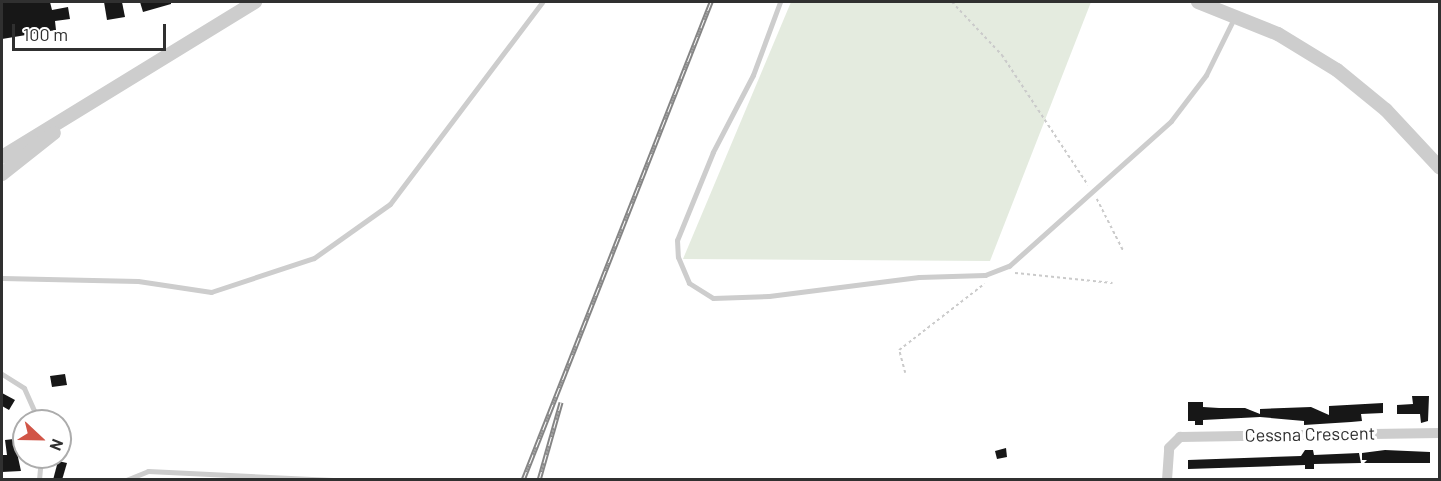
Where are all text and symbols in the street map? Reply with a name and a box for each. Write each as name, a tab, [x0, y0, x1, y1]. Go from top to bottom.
scale bar	[15, 12, 170, 50]
text: 100 m	[23, 23, 68, 45]
north arrow	[12, 409, 72, 469]
street label: Cessna Crescent	[1245, 422, 1375, 446]
text: N	[47, 437, 68, 454]

